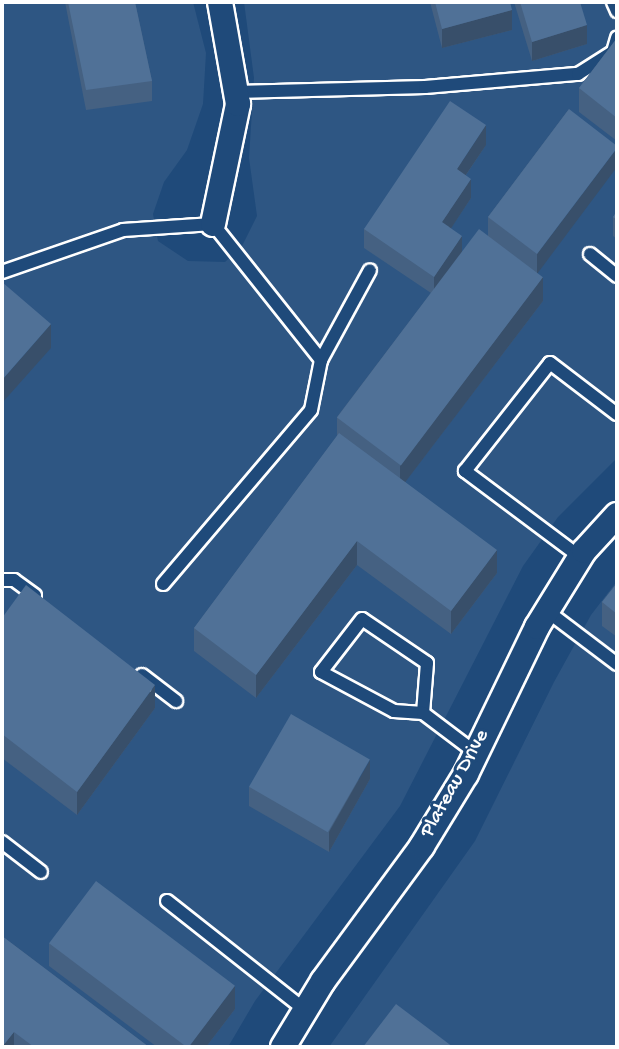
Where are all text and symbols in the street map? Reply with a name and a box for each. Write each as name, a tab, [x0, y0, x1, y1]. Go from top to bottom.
street label: Plateau Drive	[416, 726, 496, 842]

